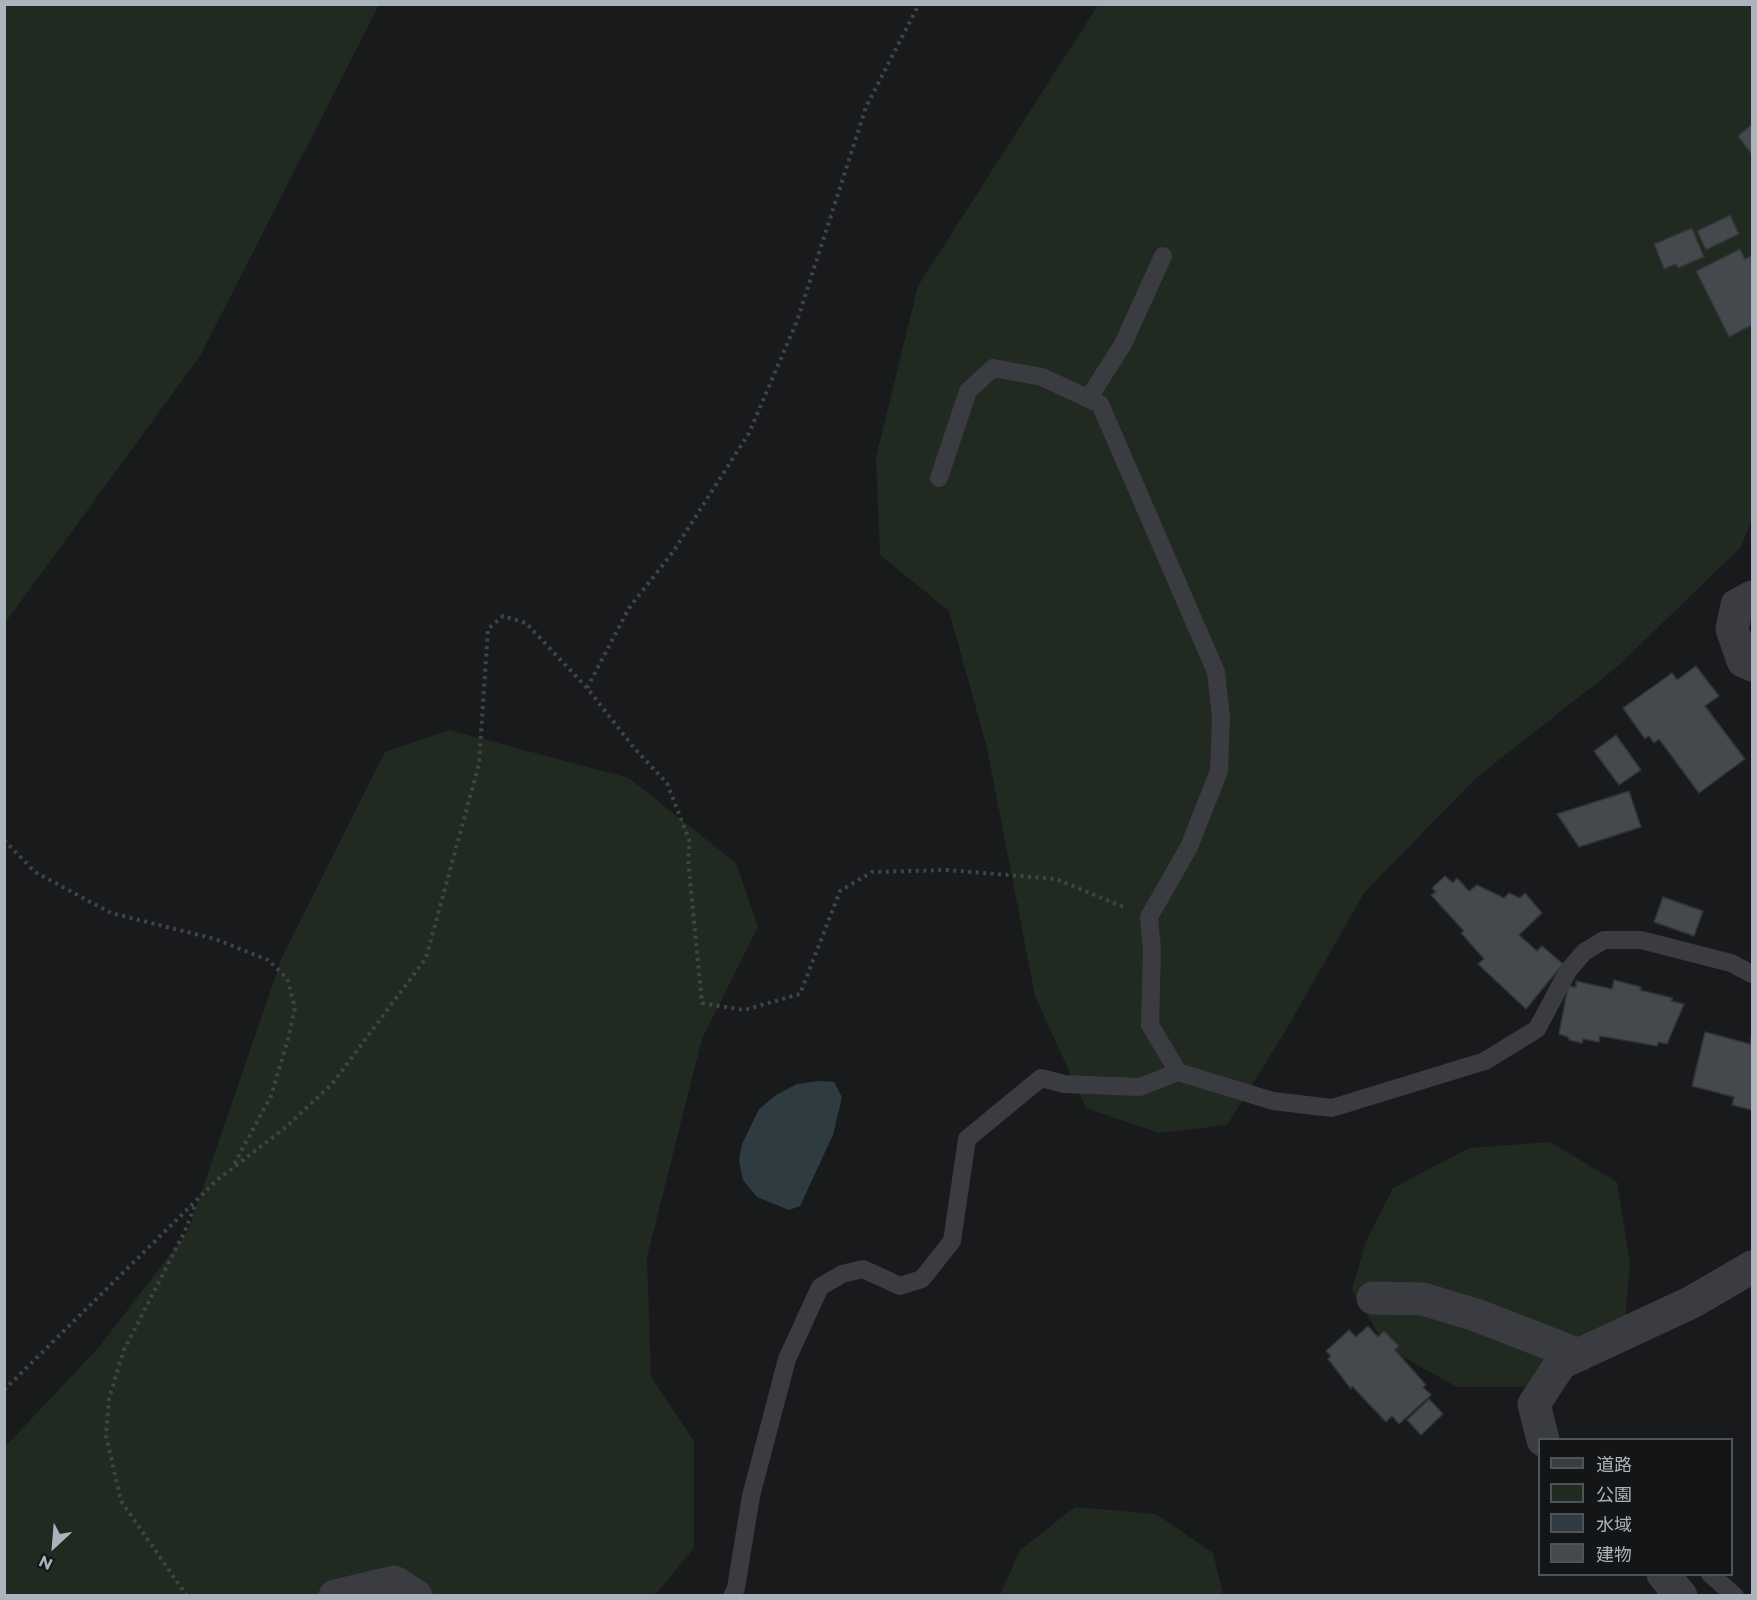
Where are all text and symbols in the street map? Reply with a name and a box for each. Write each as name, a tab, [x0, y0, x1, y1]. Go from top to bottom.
legend	[1538, 1438, 1733, 1576]
text: 道路	[1596, 1454, 1632, 1476]
text: 公園	[1596, 1484, 1632, 1506]
text: 水域	[1596, 1514, 1632, 1536]
north arrow	[24, 1516, 84, 1576]
text: 建物	[1596, 1544, 1632, 1566]
text: N	[36, 1551, 56, 1574]

